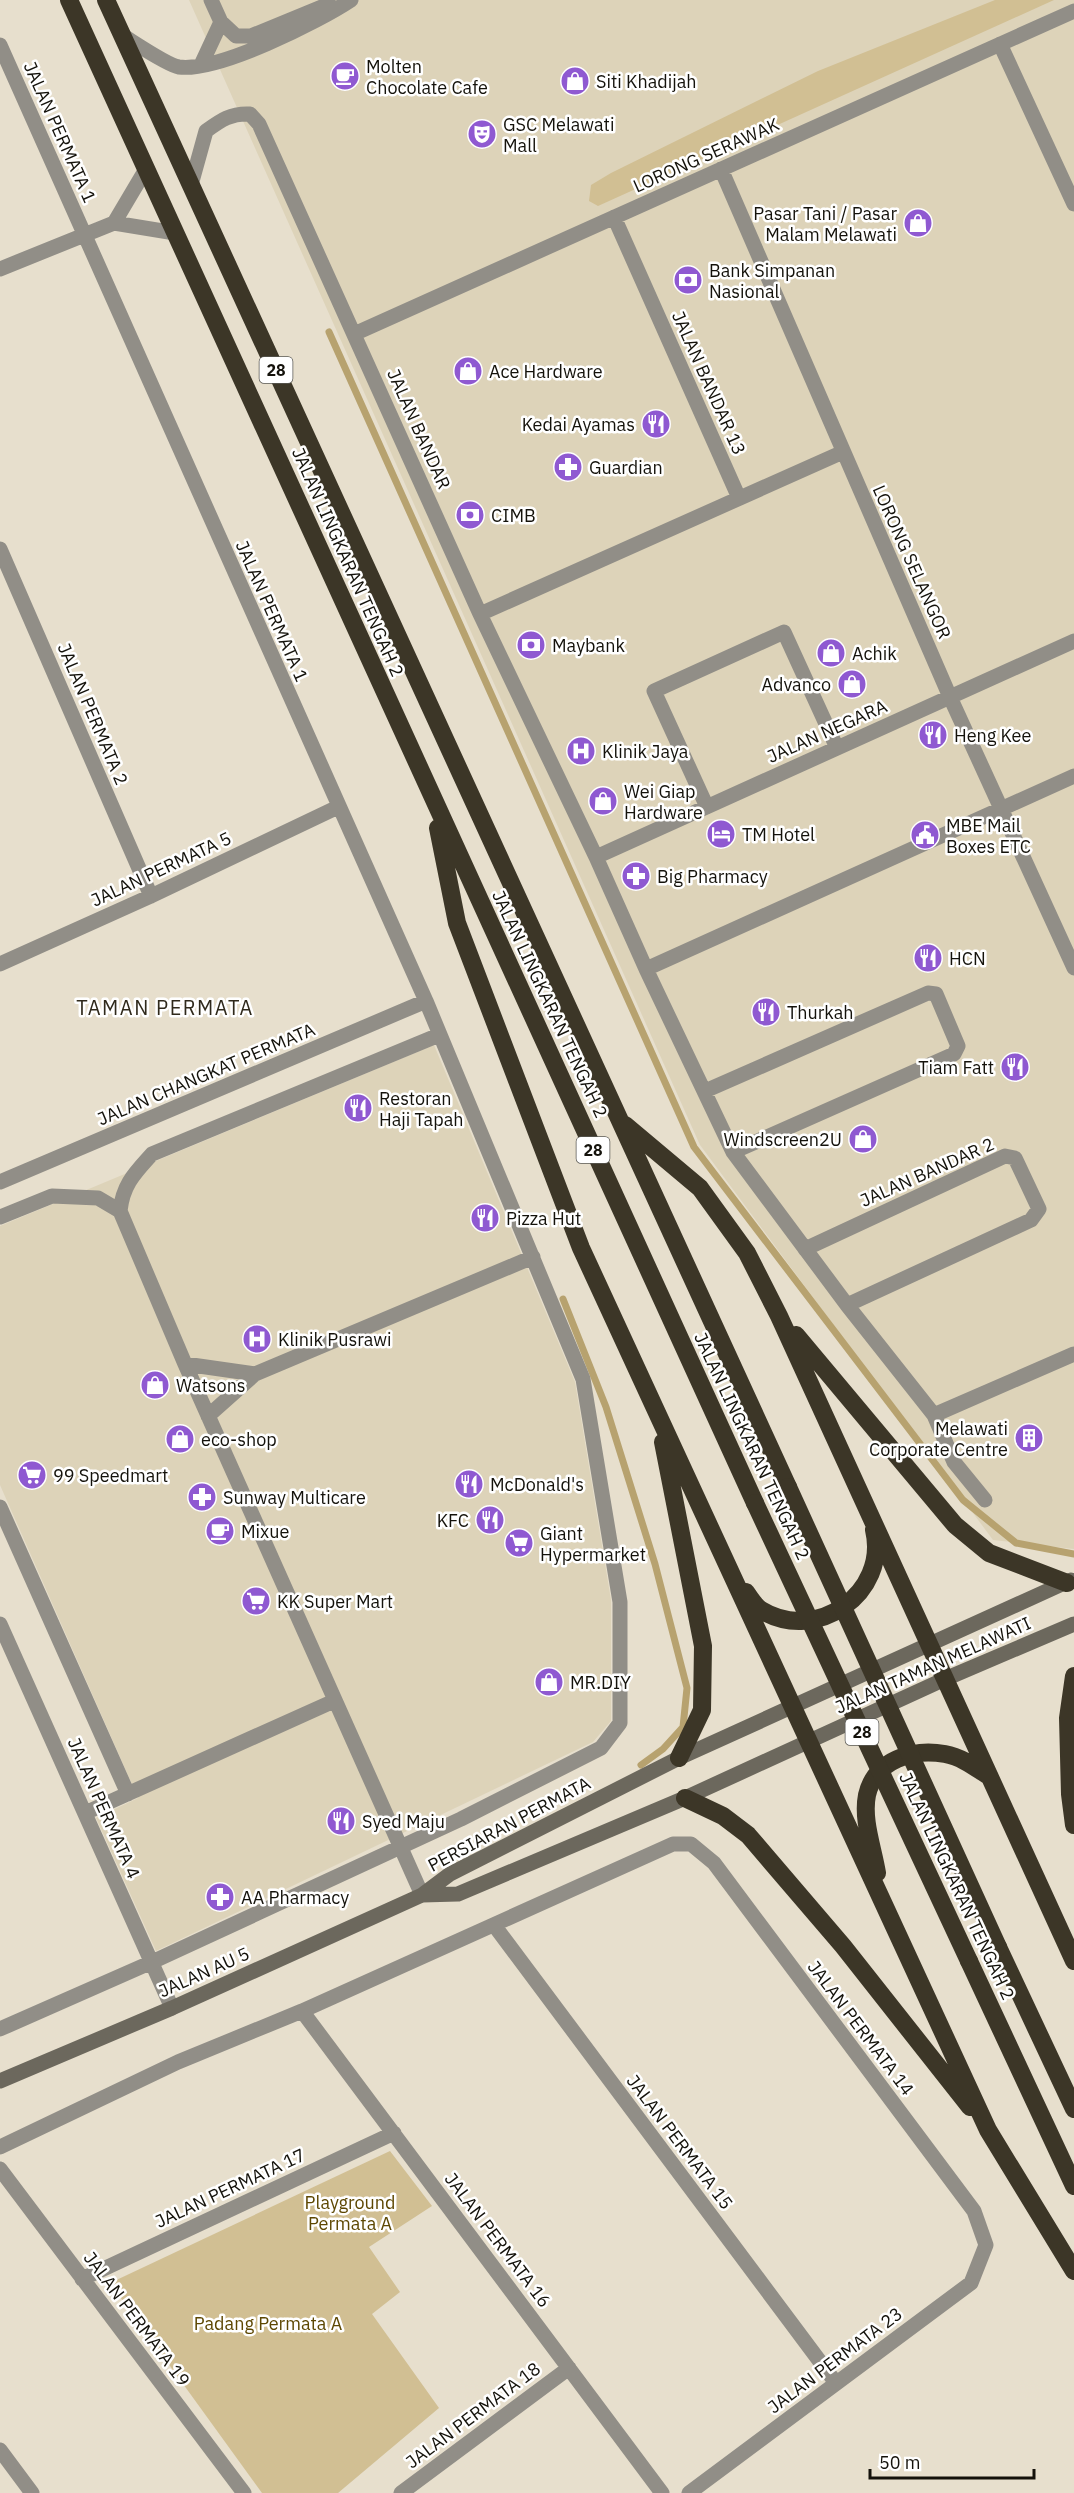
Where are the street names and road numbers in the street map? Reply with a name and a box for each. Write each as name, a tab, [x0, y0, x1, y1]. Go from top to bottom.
street label: JALAN PERMATA 1	[19, 58, 101, 206]
street label: LORONG SERAWAK	[629, 112, 783, 198]
street label: JALAN BANDAR 13	[667, 307, 751, 459]
road number: 28	[260, 357, 292, 383]
street label: JALAN BANDAR	[382, 365, 456, 493]
street label: JALAN LINGKARAN TENGAH 2	[287, 444, 409, 680]
street label: LORONG SELANGOR	[868, 481, 956, 643]
street label: JALAN PERMATA 1	[231, 537, 313, 685]
street label: JALAN PERMATA 2	[53, 639, 133, 789]
street label: JALAN NEGARA	[763, 694, 891, 768]
street label: JALAN PERMATA 5	[87, 826, 235, 912]
street label: JALAN LINGKARAN TENGAH 2	[487, 887, 613, 1121]
street label: JALAN CHANGKAT PERMATA	[94, 1018, 319, 1130]
street label: JALAN BANDAR 2	[856, 1132, 998, 1212]
road number: 28	[576, 1137, 610, 1163]
street label: JALAN LINGKARAN TENGAH 2	[689, 1329, 815, 1563]
street label: JALAN TAMAN MELAWATI	[832, 1611, 1034, 1719]
road number: 28	[846, 1719, 878, 1745]
street label: JALAN PERMATA 4	[63, 1734, 146, 1882]
street label: JALAN LINGKARAN TENGAH 2	[894, 1769, 1020, 2003]
street label: PERSIARAN PERMATA	[424, 1771, 595, 1877]
street label: JALAN AU 5	[155, 1942, 253, 2002]
street label: JALAN PERMATA 14	[803, 1956, 919, 2100]
street label: JALAN PERMATA 15	[622, 2070, 738, 2214]
street label: JALAN PERMATA 17	[151, 2143, 309, 2233]
street label: JALAN PERMATA 16	[440, 2168, 556, 2312]
street label: JALAN PERMATA 19	[79, 2247, 195, 2391]
street label: JALAN PERMATA 23	[763, 2302, 907, 2418]
street label: JALAN PERMATA 18	[401, 2357, 545, 2473]

